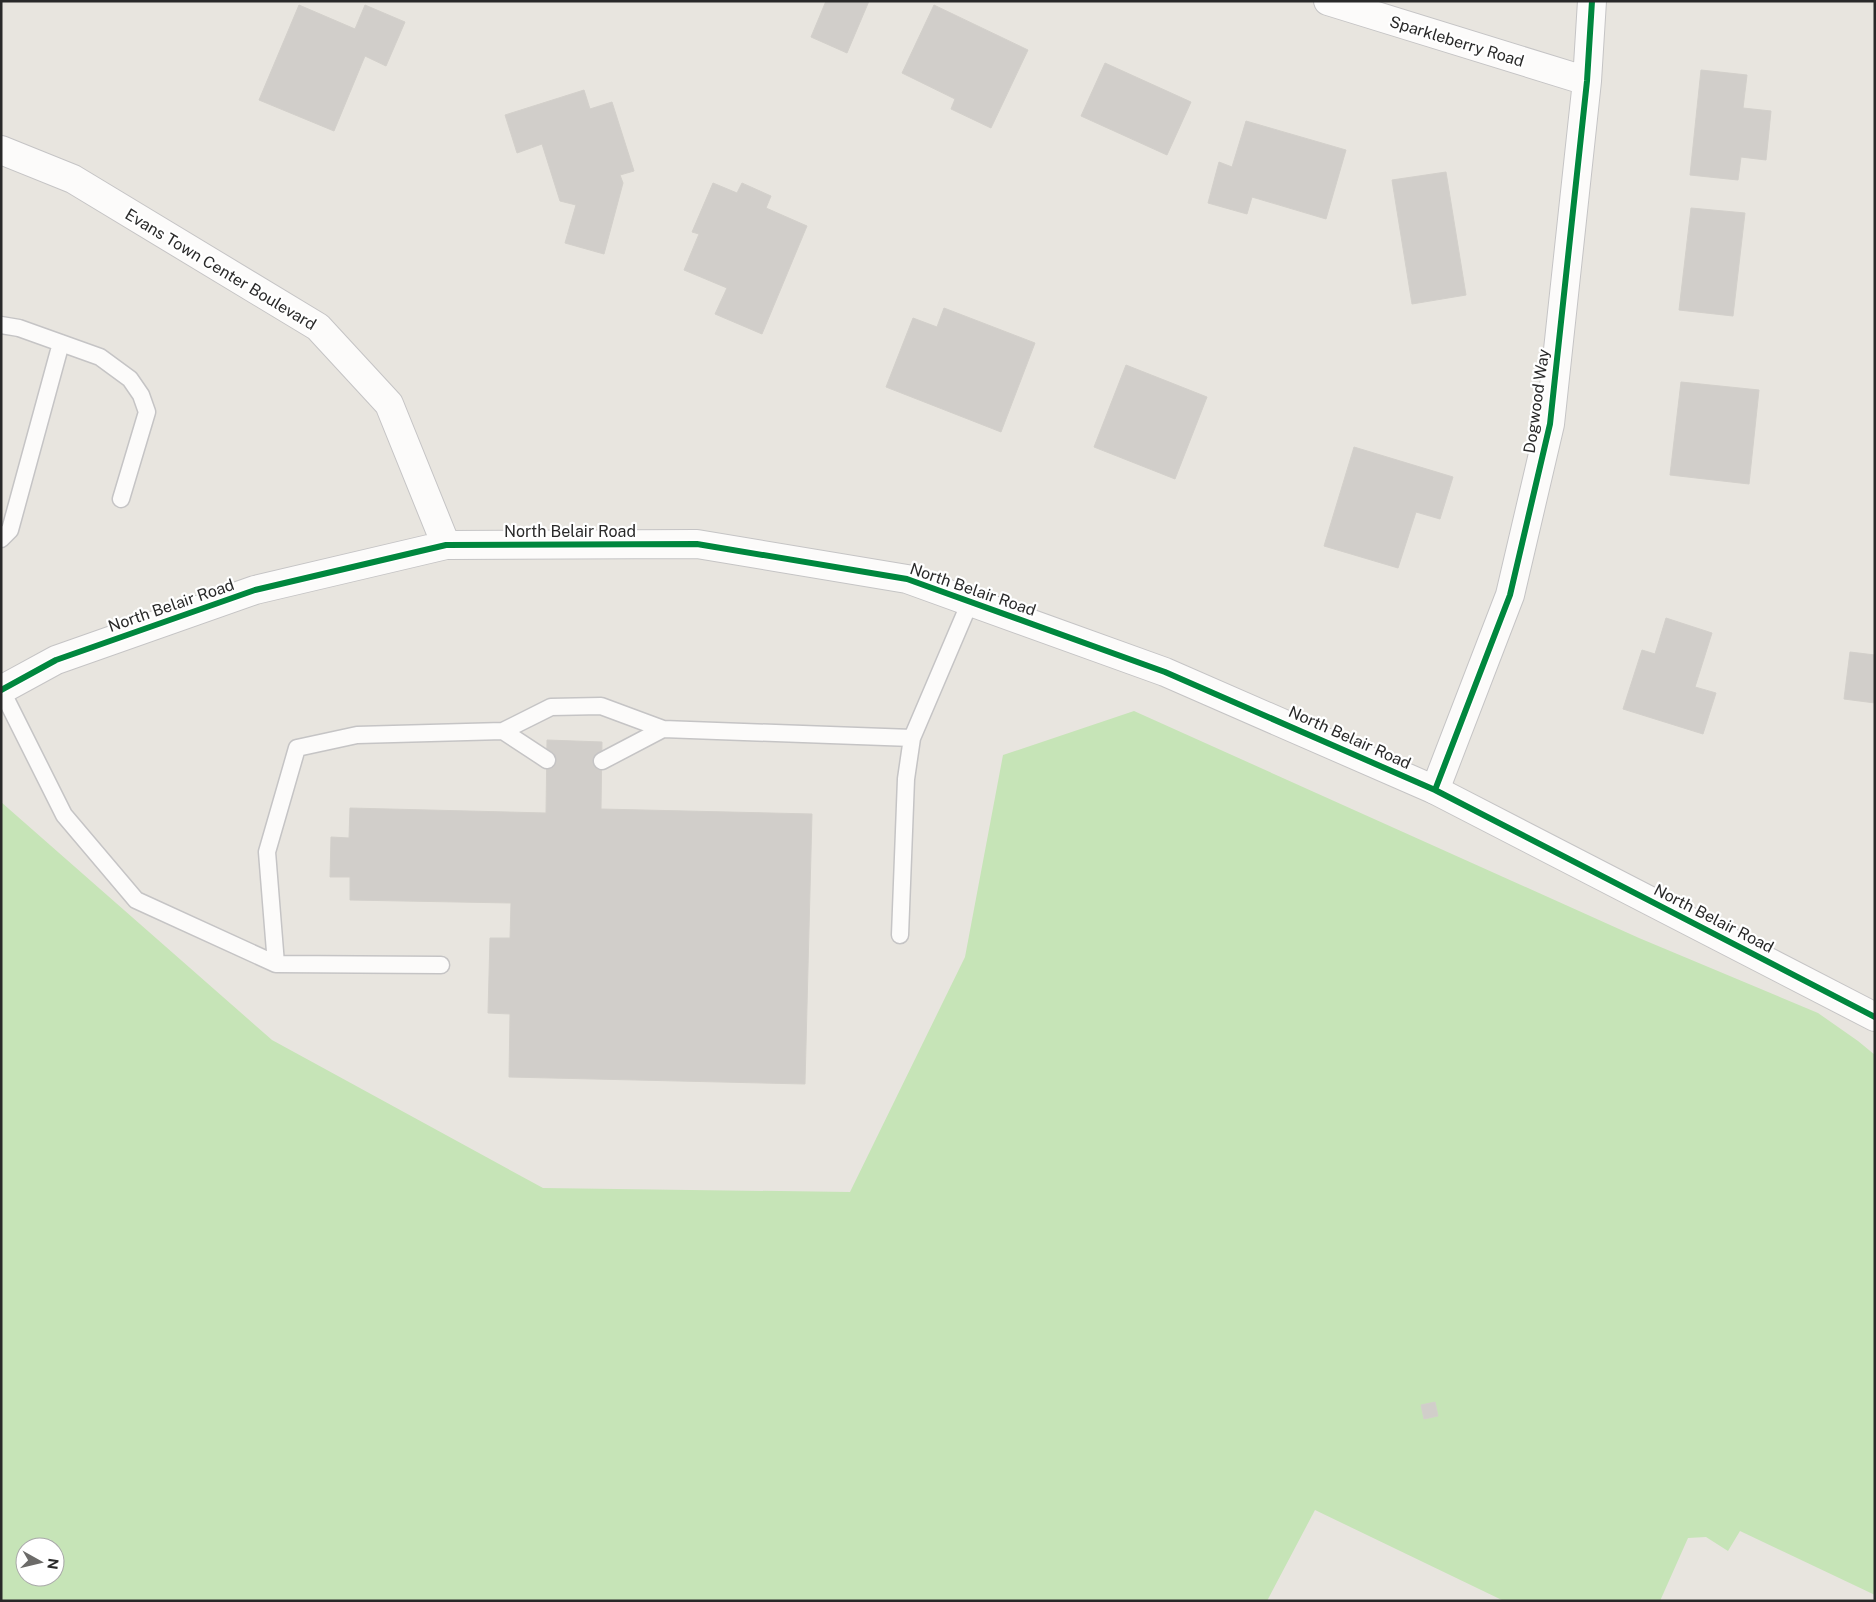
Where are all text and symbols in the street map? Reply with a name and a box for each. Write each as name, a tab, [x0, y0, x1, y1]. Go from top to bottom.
street label: Sparkleberry Road	[1387, 12, 1526, 71]
street label: Evans Town Center Boulevard	[122, 205, 320, 334]
street label: Dogwood Way	[1520, 347, 1553, 454]
street label: North Belair Road	[504, 522, 636, 541]
street label: North Belair Road	[907, 559, 1038, 620]
street label: North Belair Road	[106, 575, 237, 636]
street label: North Belair Road	[1286, 702, 1414, 773]
street label: North Belair Road	[1651, 880, 1777, 957]
north arrow	[15, 1537, 65, 1587]
text: N	[44, 1557, 62, 1570]

